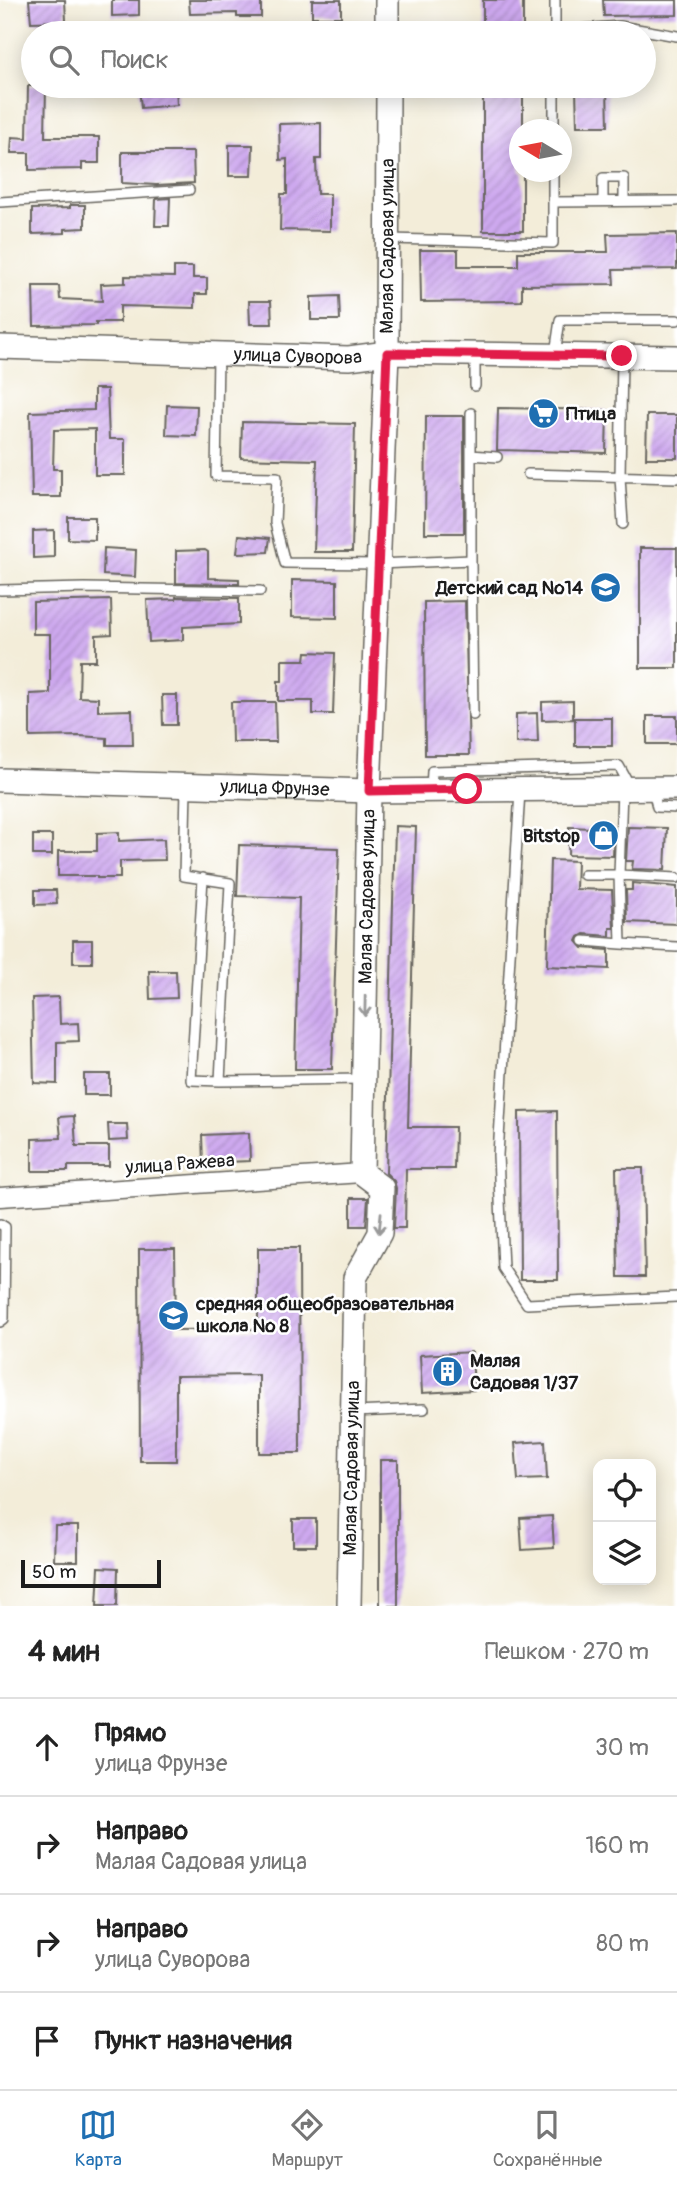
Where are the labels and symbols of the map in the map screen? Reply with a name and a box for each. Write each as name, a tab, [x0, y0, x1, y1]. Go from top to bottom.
north arrow	[509, 119, 572, 182]
street label: Малая Садовая улица	[375, 158, 400, 334]
route end	[606, 340, 637, 371]
street label: улица Суворова	[232, 342, 364, 370]
supermarket icon: Птица	[526, 397, 560, 431]
place label: Птица	[566, 402, 616, 426]
school or university icon: Детский сад №14	[589, 571, 623, 605]
place label: Детский сад №14	[435, 576, 583, 600]
route start	[451, 773, 482, 804]
street label: улица Фрунзе	[219, 775, 331, 802]
street label: Малая Садовая улица	[353, 809, 381, 984]
shop icon: Bitstop	[586, 819, 620, 853]
place label: Bitstop	[523, 824, 580, 848]
one-way arrow	[359, 994, 372, 1017]
street label: улица Ражева	[124, 1148, 236, 1180]
one-way arrow	[373, 1211, 386, 1234]
place label: средняя общеобразовательная школа № 8	[195, 1292, 454, 1338]
school or university icon: средняя общеобразовательная школа № 8	[156, 1298, 190, 1332]
place label: Малая Садовая 1/37	[470, 1349, 579, 1395]
building icon: Малая Садовая 1/37	[430, 1355, 464, 1389]
street label: Малая Садовая улица	[338, 1380, 365, 1556]
scale bar	[21, 1557, 161, 1589]

